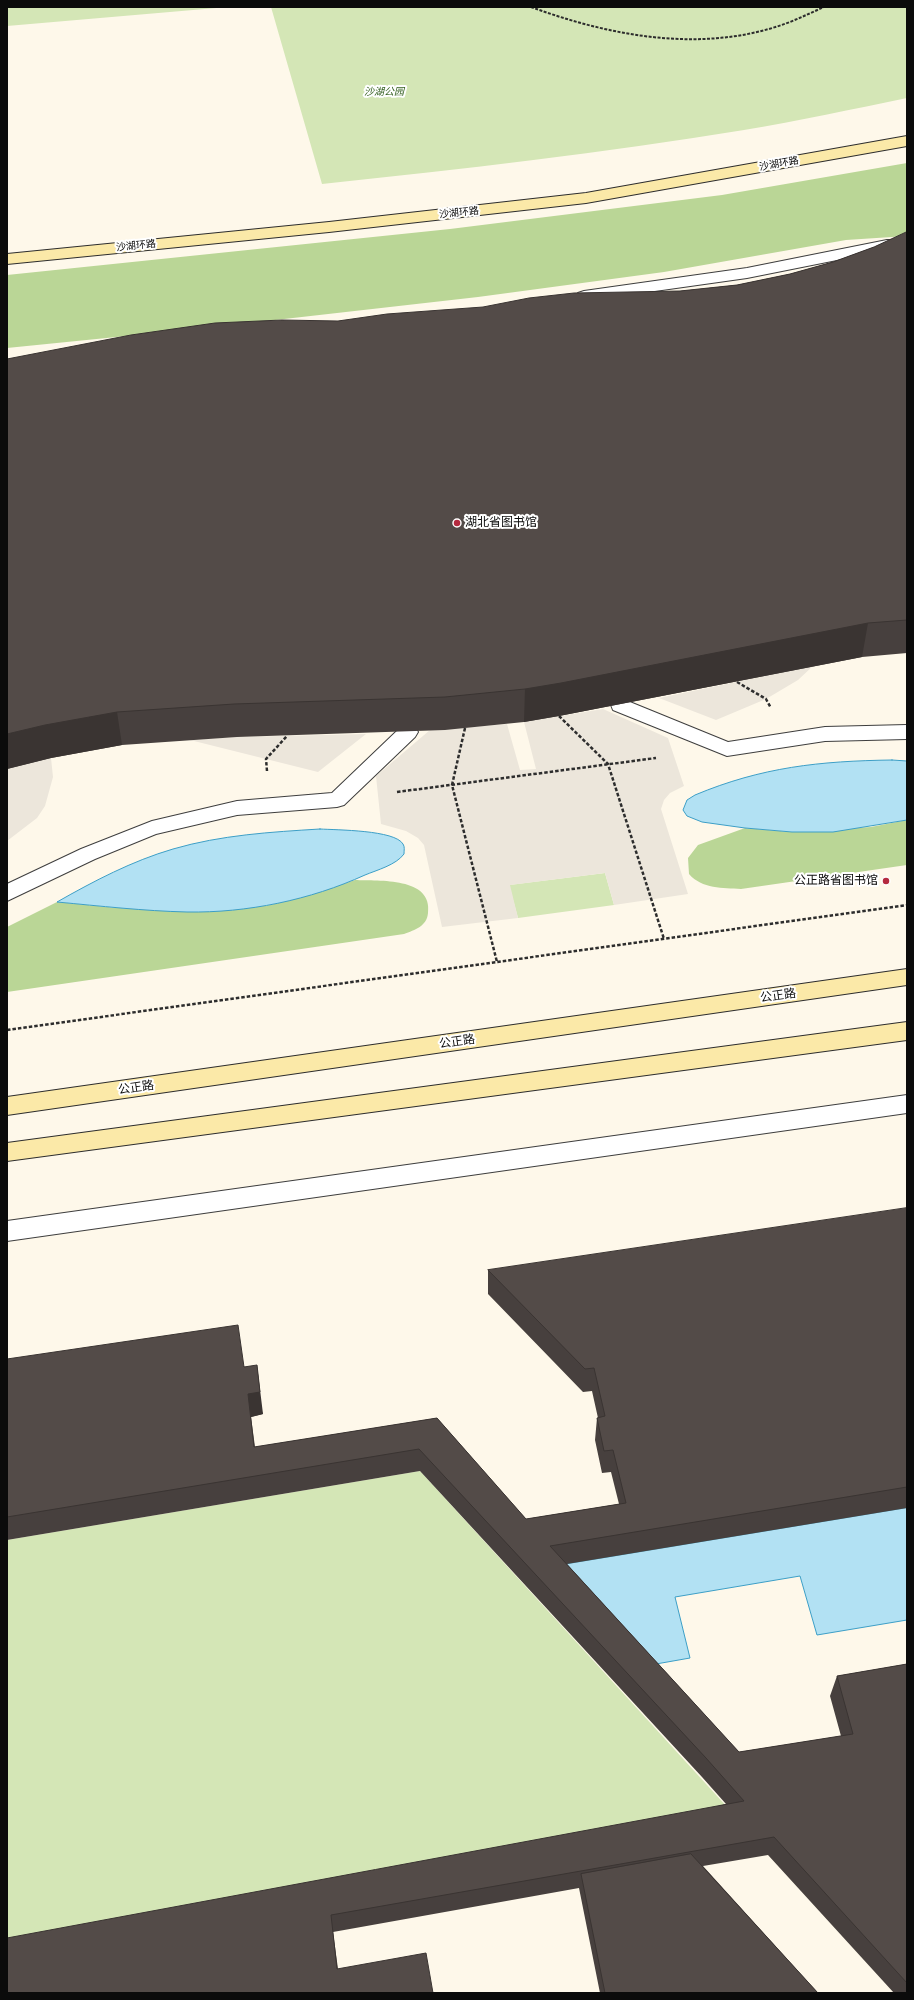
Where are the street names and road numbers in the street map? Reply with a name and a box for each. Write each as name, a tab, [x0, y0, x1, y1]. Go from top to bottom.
street label: 沙湖环路	[758, 155, 800, 173]
street label: 沙湖环路	[438, 205, 480, 221]
street label: 沙湖环路	[115, 238, 157, 254]
street label: 公正路	[759, 986, 797, 1006]
street label: 公正路	[438, 1032, 476, 1052]
street label: 公正路	[117, 1078, 155, 1098]

